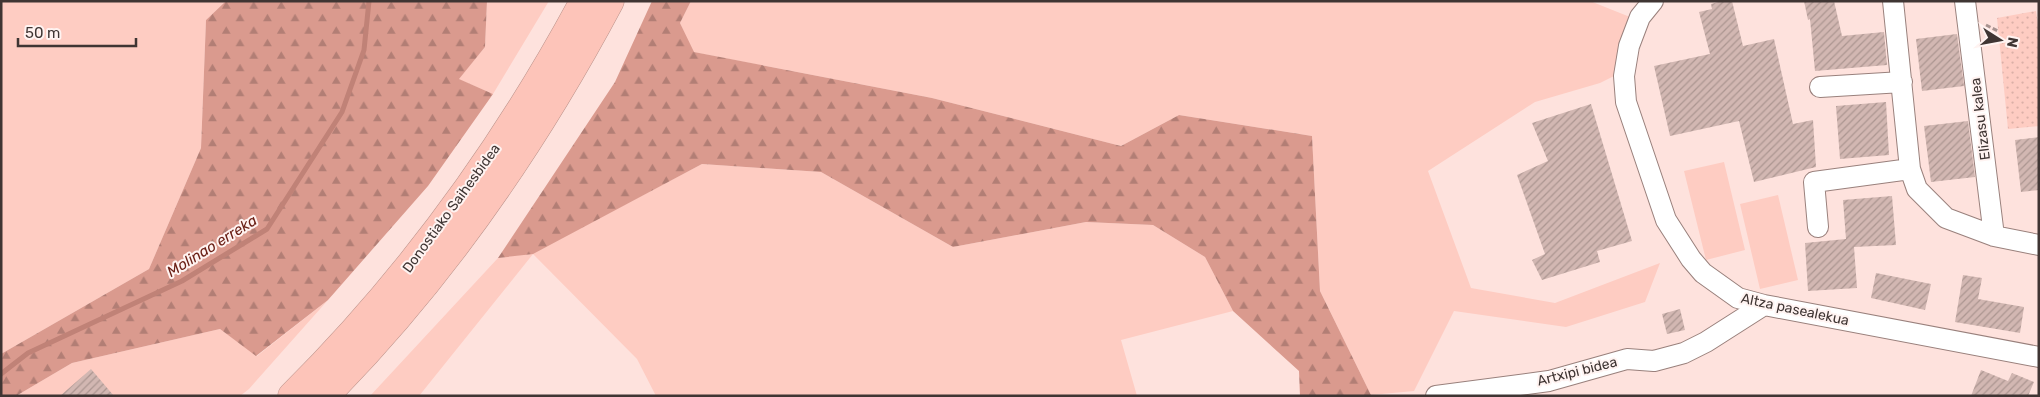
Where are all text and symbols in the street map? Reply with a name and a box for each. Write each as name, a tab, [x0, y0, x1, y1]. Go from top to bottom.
scale bar	[18, 15, 135, 47]
north arrow	[1975, 15, 2025, 65]
text: 50 m	[25, 24, 60, 42]
text: N	[2003, 36, 2022, 49]
street label: Elizasu kalea	[1967, 77, 1994, 161]
street label: Donostiako Saihesbidea	[399, 141, 504, 276]
water label: Molinao erreka	[164, 211, 260, 281]
street label: Altza pasealekua	[1739, 290, 1850, 329]
street label: Artxipi bidea	[1535, 353, 1619, 390]

